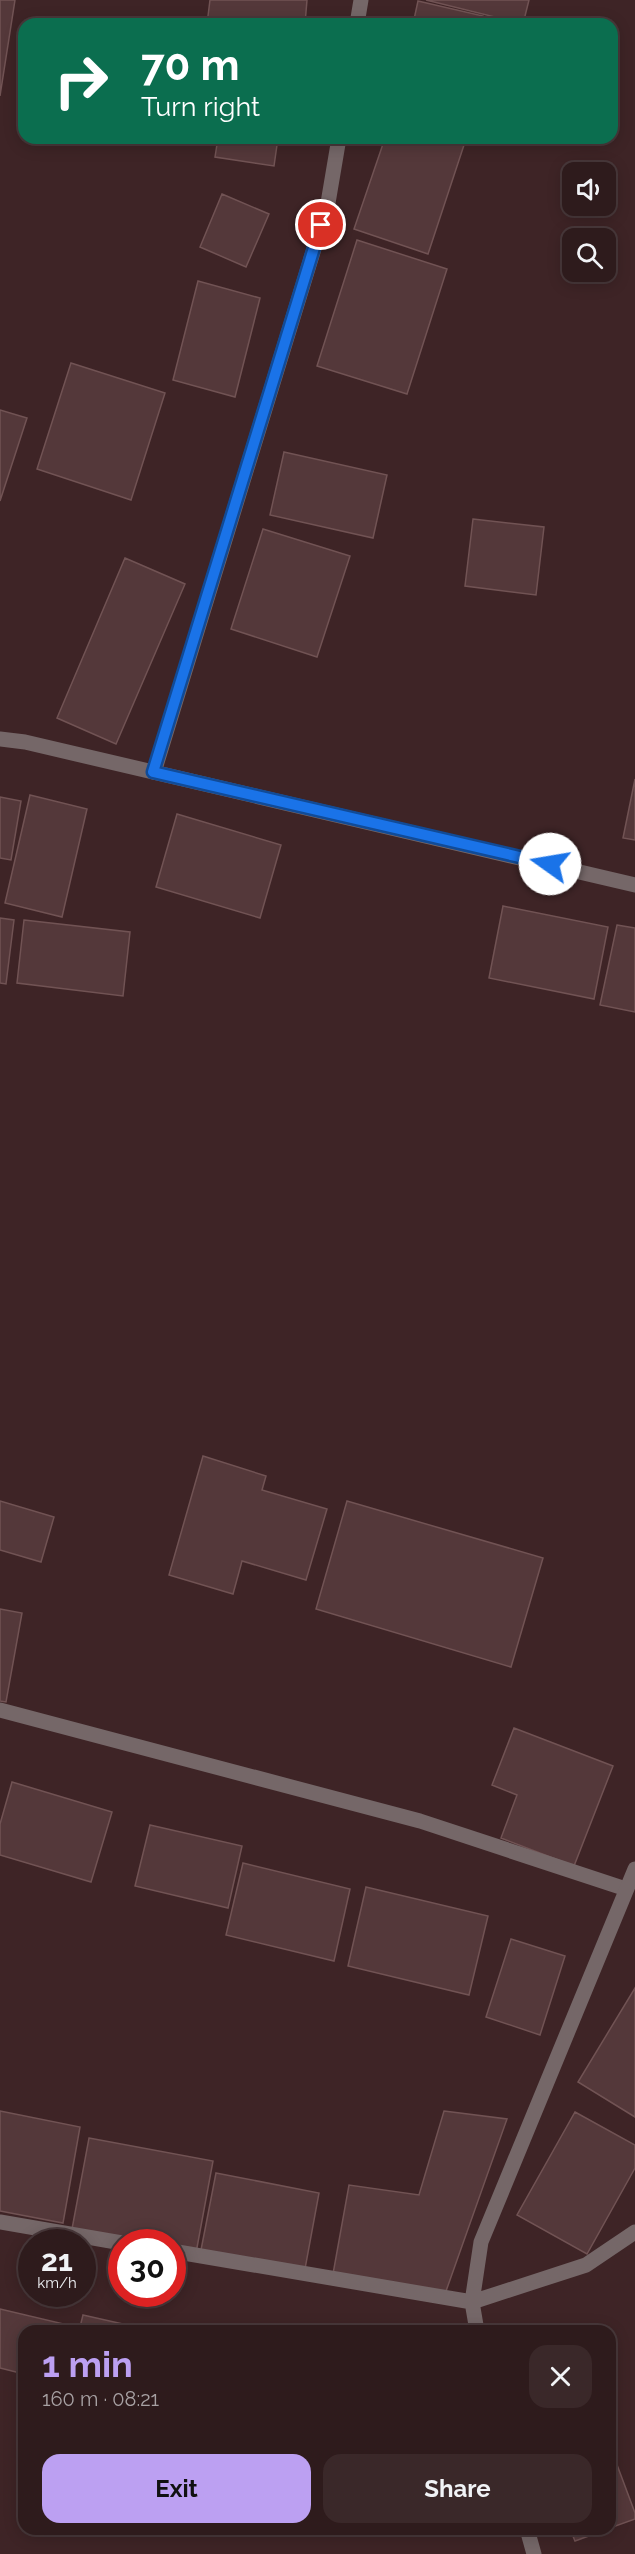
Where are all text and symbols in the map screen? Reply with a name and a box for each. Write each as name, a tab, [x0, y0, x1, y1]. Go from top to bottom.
text: 70 m	[141, 41, 240, 90]
icon: right	[42, 42, 120, 120]
text: Turn right	[141, 91, 260, 122]
map controls	[562, 162, 616, 282]
button: sound	[562, 162, 616, 216]
pin	[295, 199, 346, 250]
icon: arrive	[304, 208, 337, 241]
button: search	[562, 228, 616, 282]
position arrow	[518, 832, 582, 896]
speed limit sign: 30	[108, 2229, 186, 2307]
text: 21	[41, 2243, 73, 2278]
text: km/h	[37, 2274, 77, 2292]
text: 1 min	[42, 2343, 133, 2385]
button: close	[529, 2345, 592, 2408]
text: 160 m · 08:21	[42, 2387, 159, 2411]
button: Exit	[42, 2454, 311, 2523]
button: Share	[323, 2454, 592, 2523]

